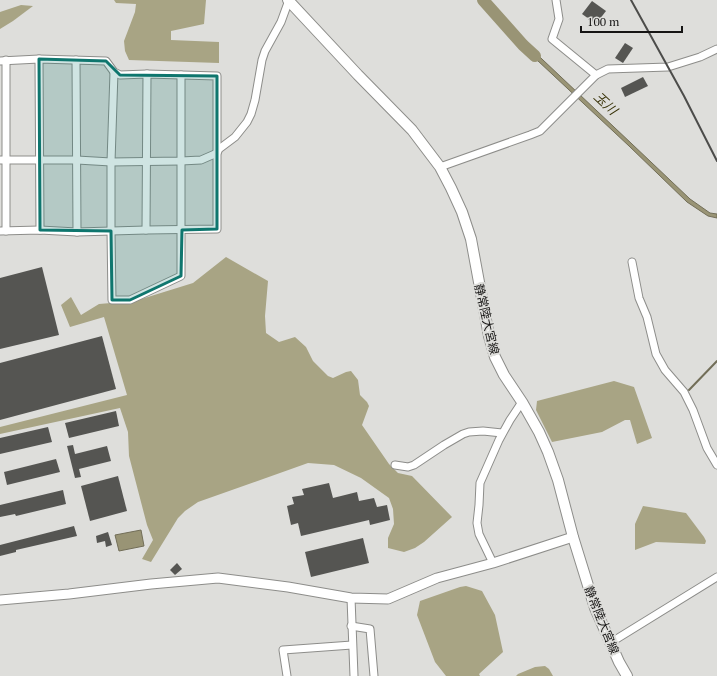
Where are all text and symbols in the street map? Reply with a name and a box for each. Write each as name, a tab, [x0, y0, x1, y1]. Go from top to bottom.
scale bar	[581, 8, 682, 34]
text: 100 m	[587, 14, 620, 29]
water label: 玉川	[590, 88, 623, 120]
street label: 静常陸大宮線	[472, 282, 502, 356]
street label: 静常陸大宮線	[582, 584, 622, 656]

